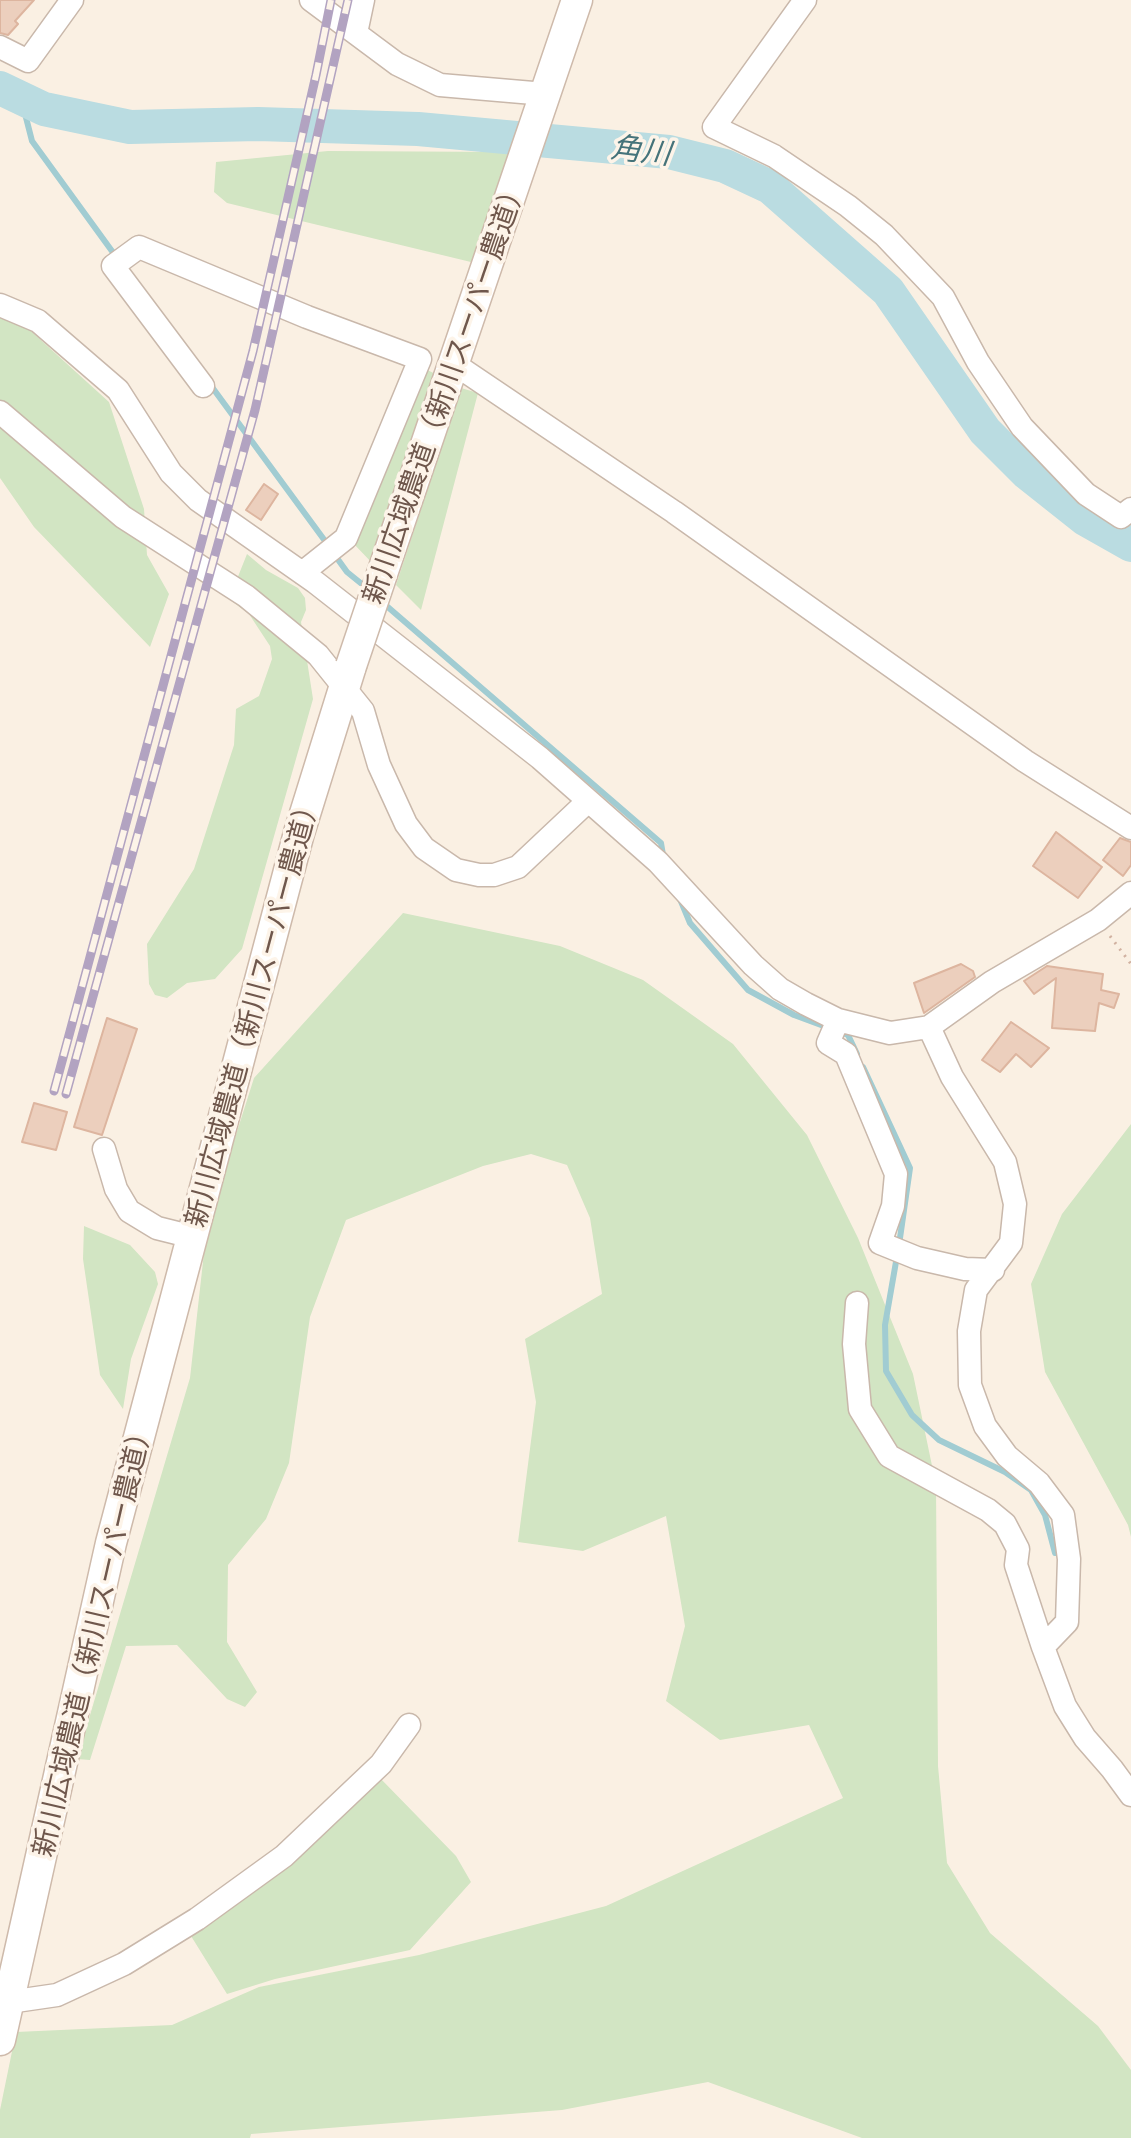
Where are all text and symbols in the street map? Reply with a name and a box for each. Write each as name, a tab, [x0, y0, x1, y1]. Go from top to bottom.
water label: 角川	[609, 129, 673, 173]
street label: 新川広域農道（新川スーパー農道）	[356, 174, 534, 608]
street label: 新川広域農道（新川スーパー農道）	[179, 789, 327, 1231]
street label: 新川広域農道（新川スーパー農道）	[26, 1416, 160, 1860]

